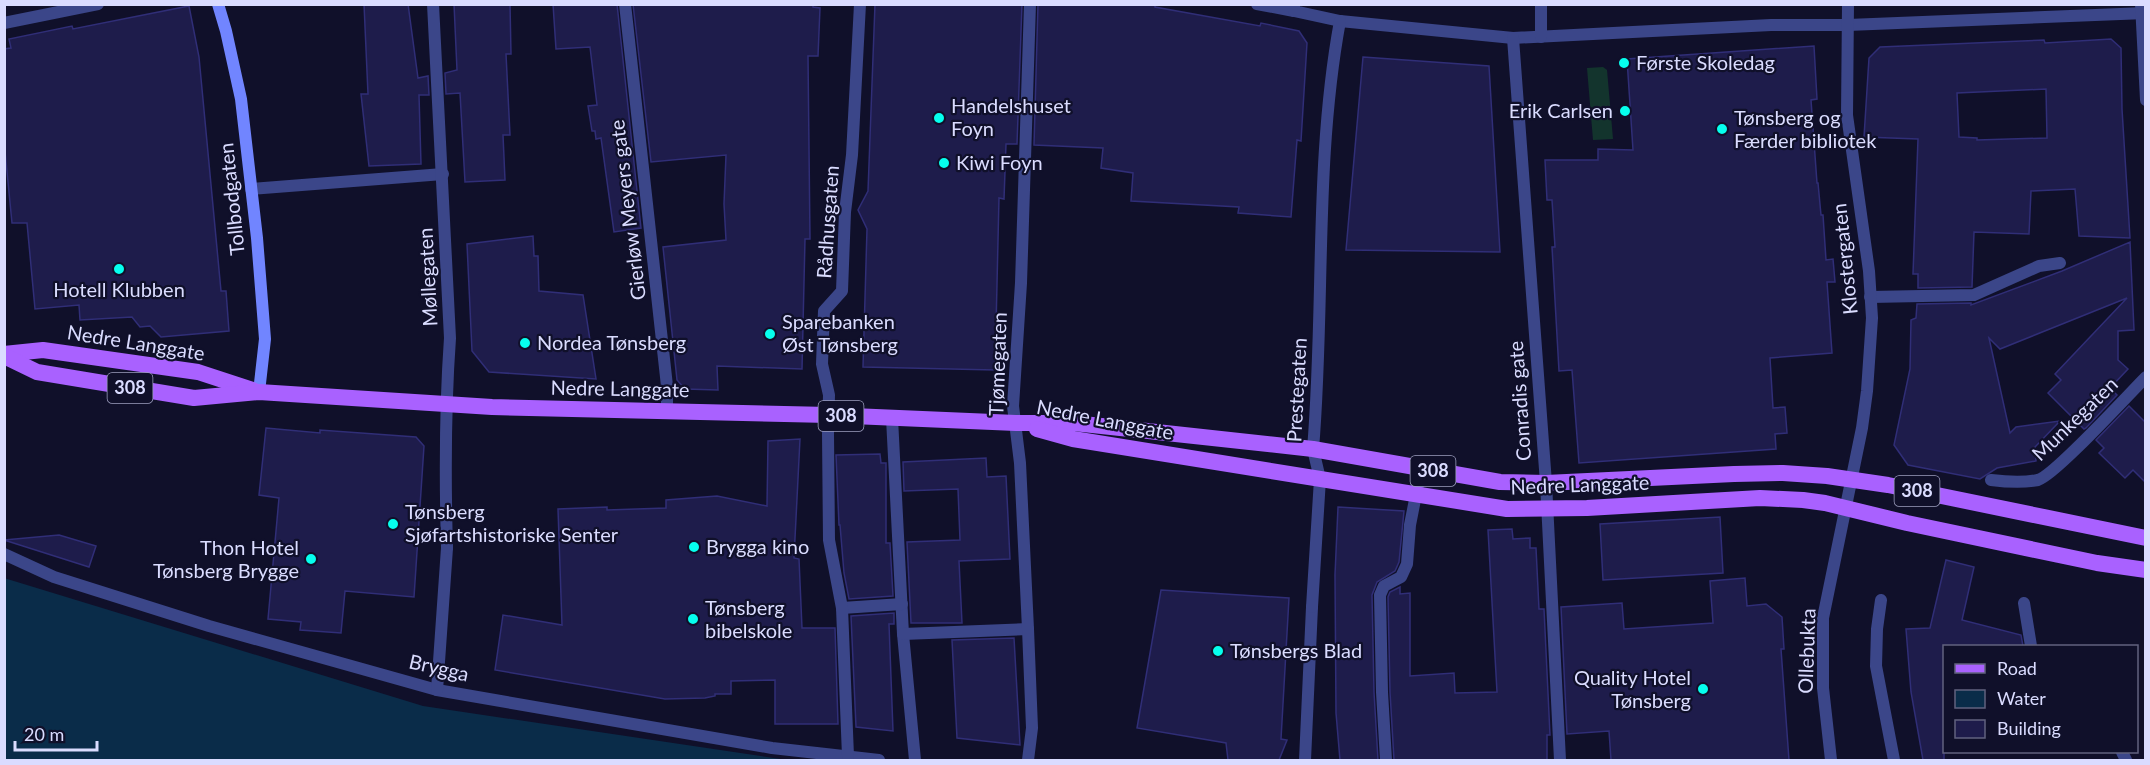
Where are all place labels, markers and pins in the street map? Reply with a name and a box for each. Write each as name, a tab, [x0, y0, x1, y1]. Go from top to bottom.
place label: Første Skoledag	[1636, 50, 1775, 74]
marker: Første Skoledag	[1617, 56, 1631, 70]
place label: Handelshuset Foyn	[951, 93, 1071, 140]
place label: Erik Carlsen	[1509, 98, 1613, 122]
marker: Erik Carlsen	[1618, 104, 1632, 118]
place label: Tønsberg og Færder bibliotek	[1734, 105, 1877, 152]
marker: Handelshuset Foyn	[932, 111, 946, 125]
marker: Tønsberg og Færder bibliotek	[1715, 122, 1729, 136]
place label: Kiwi Foyn	[956, 150, 1043, 174]
marker: Kiwi Foyn	[937, 156, 951, 170]
marker: Hotell Klubben	[112, 262, 126, 276]
place label: Hotell Klubben	[53, 277, 185, 301]
place label: Sparebanken Øst Tønsberg	[782, 309, 898, 356]
marker: Sparebanken Øst Tønsberg	[763, 327, 777, 341]
place label: Nordea Tønsberg	[537, 330, 686, 354]
marker: Nordea Tønsberg	[518, 336, 532, 350]
place label: Tønsberg Sjøfartshistoriske Senter	[405, 499, 619, 546]
marker: Tønsberg Sjøfartshistoriske Senter	[386, 517, 400, 531]
place label: Brygga kino	[706, 534, 809, 558]
place label: Thon Hotel Tønsberg Brygge	[153, 535, 299, 582]
marker: Brygga kino	[687, 540, 701, 554]
marker: Thon Hotel Tønsberg Brygge	[304, 552, 318, 566]
place label: Tønsberg bibelskole	[705, 595, 792, 642]
marker: Tønsberg bibelskole	[686, 612, 700, 626]
place label: Tønsbergs Blad	[1230, 638, 1362, 662]
marker: Tønsbergs Blad	[1211, 644, 1225, 658]
place label: Quality Hotel Tønsberg	[1574, 665, 1691, 712]
marker: Quality Hotel Tønsberg	[1696, 682, 1710, 696]

